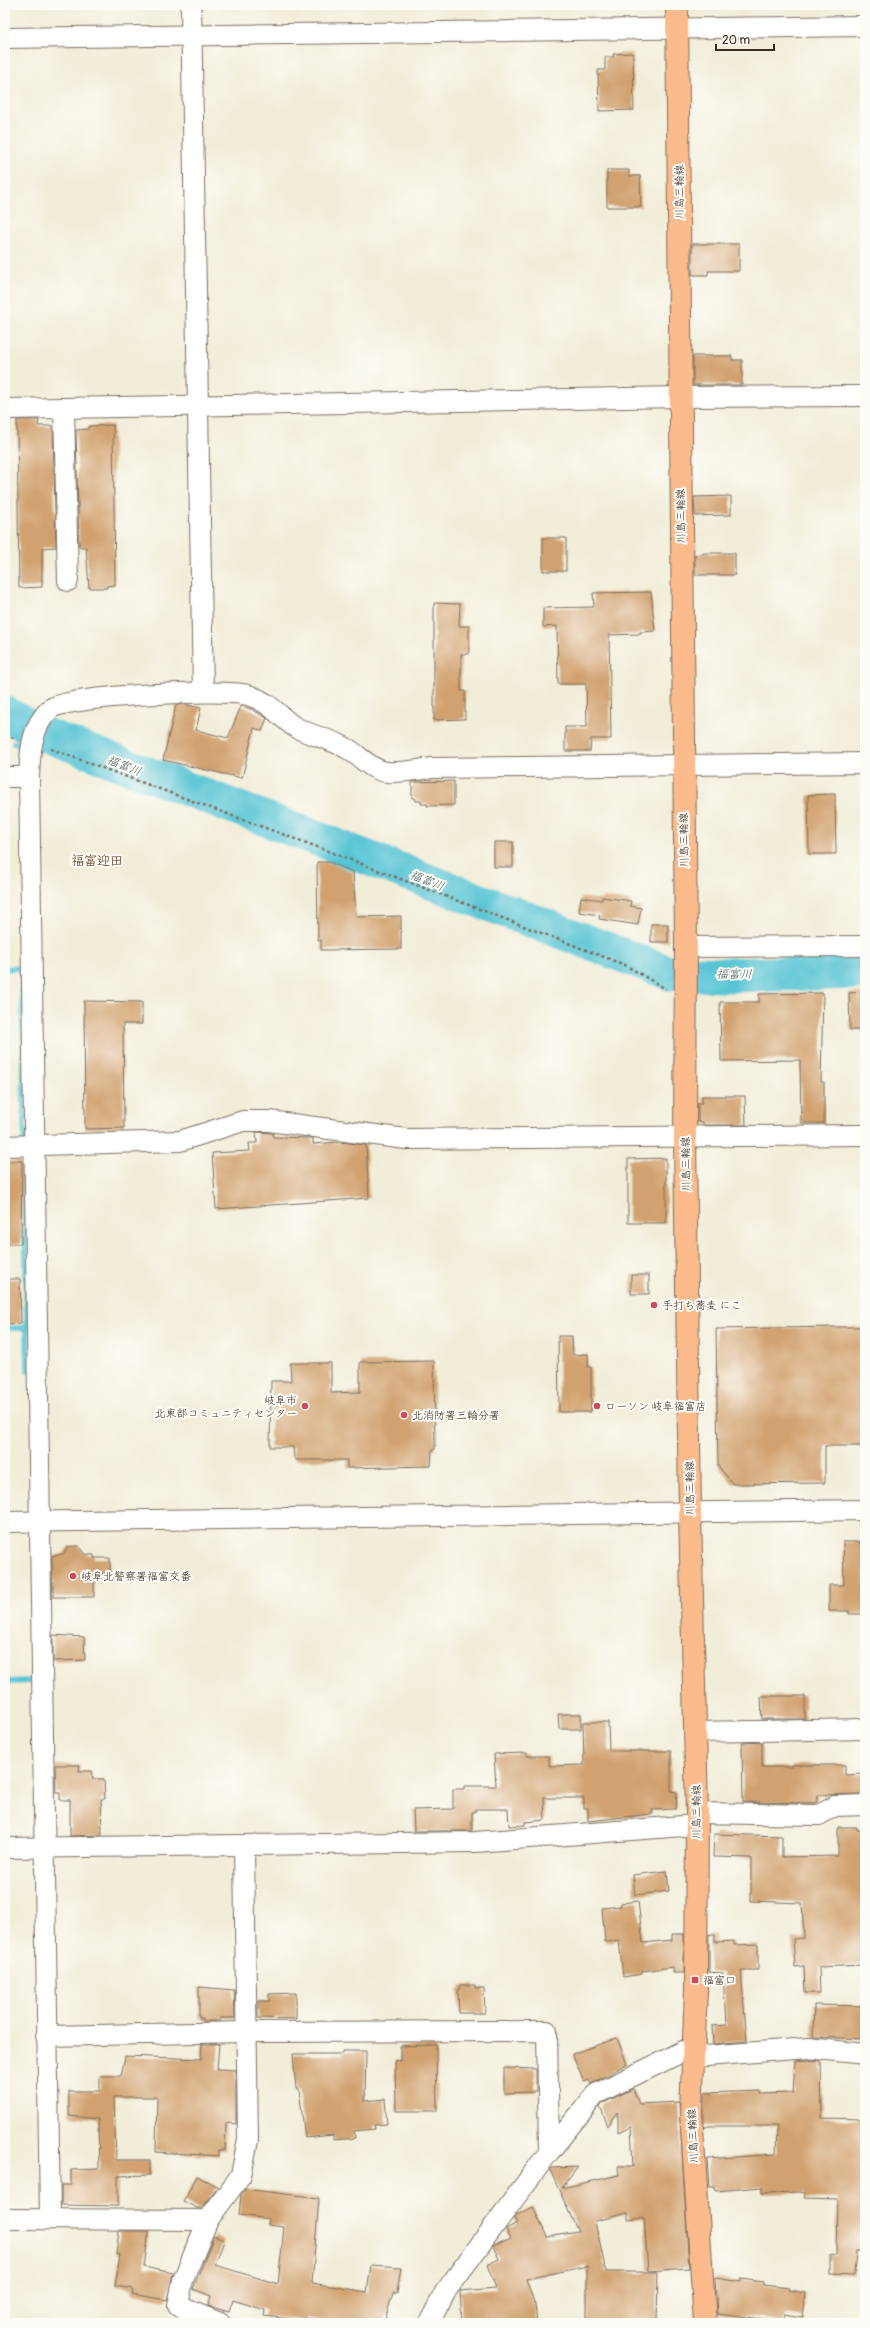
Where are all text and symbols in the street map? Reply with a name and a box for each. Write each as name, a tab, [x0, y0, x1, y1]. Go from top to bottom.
scale bar	[716, 26, 774, 52]
text: 20 m	[722, 33, 751, 48]
street label: 川島三輪線	[673, 165, 686, 220]
street label: 川島三輪線	[674, 488, 688, 544]
water label: 福富川	[105, 753, 143, 779]
street label: 川島三輪線	[677, 812, 691, 868]
district label: 福富迎田	[71, 853, 123, 869]
water label: 福富川	[408, 868, 446, 894]
water label: 福富川	[716, 967, 752, 982]
street label: 川島三輪線	[679, 1136, 693, 1192]
place label: 手打ち蕎麦 にこ	[662, 1299, 741, 1312]
marker: 手打ち蕎麦 にこ	[649, 1300, 659, 1310]
place label: 岐阜市 北東部コミュニティセンター	[154, 1394, 297, 1420]
place label: ローソン 岐阜福富店	[605, 1400, 706, 1413]
marker: 岐阜市 北東部コミュニティセンター	[300, 1401, 310, 1411]
marker: ローソン 岐阜福富店	[592, 1401, 602, 1411]
place label: 北消防署三輪分署	[412, 1409, 500, 1422]
marker: 北消防署三輪分署	[399, 1410, 409, 1420]
street label: 川島三輪線	[683, 1460, 697, 1516]
place label: 岐阜北警察署福富交番	[81, 1570, 191, 1583]
marker: 岐阜北警察署福富交番	[68, 1571, 78, 1581]
street label: 川島三輪線	[690, 1785, 703, 1840]
place label: 福富口	[703, 1974, 736, 1987]
marker: 福富口	[690, 1975, 700, 1985]
street label: 川島三輪線	[685, 2108, 701, 2164]

